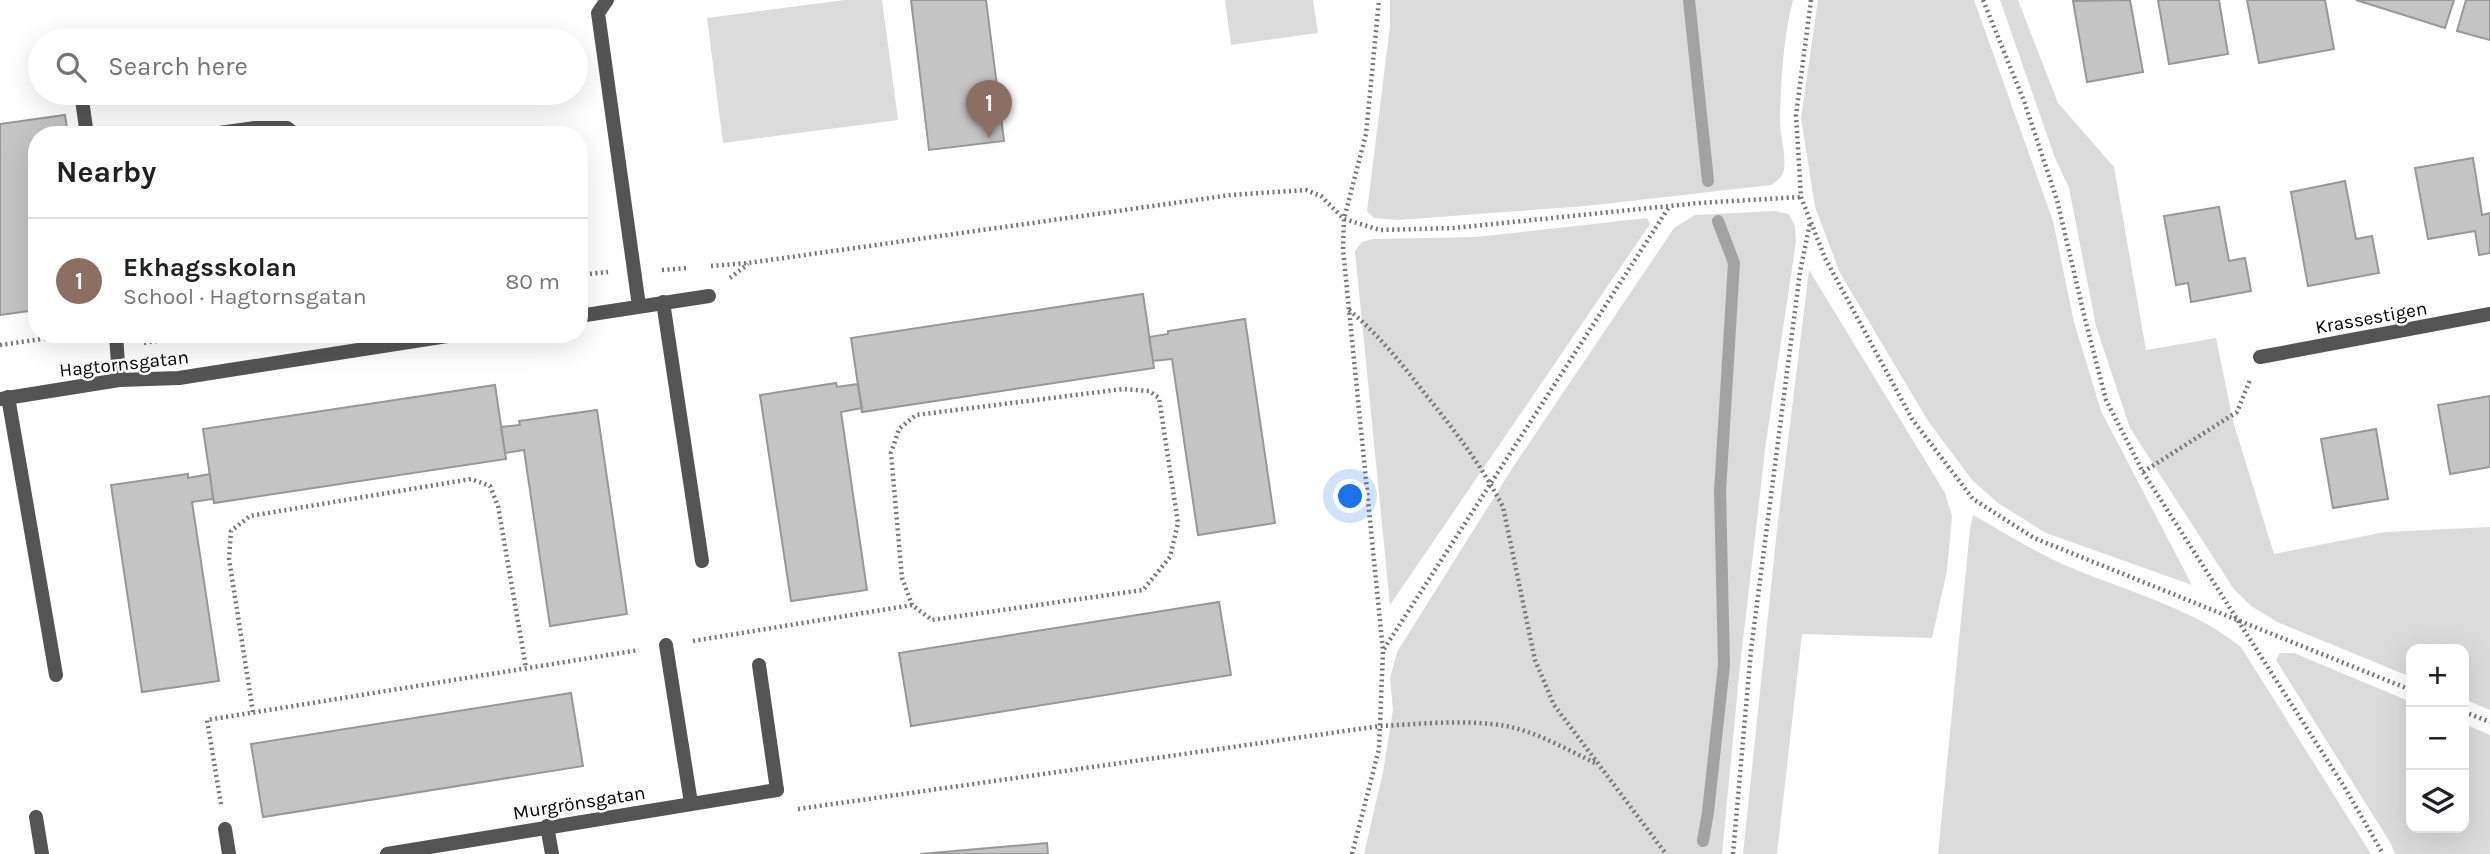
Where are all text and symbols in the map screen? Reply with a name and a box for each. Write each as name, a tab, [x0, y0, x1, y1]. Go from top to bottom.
search box	[28, 28, 588, 105]
icon: search	[52, 48, 90, 86]
text: Search here	[108, 51, 248, 82]
pin: 1	[966, 80, 1012, 138]
text: Nearby	[56, 154, 156, 190]
text: Ekhagsskolan	[123, 252, 297, 283]
text: 1	[75, 268, 83, 295]
text: 80 m	[505, 268, 560, 295]
text: School · Hagtornsgatan	[123, 283, 367, 310]
street label: Krassestigen	[2313, 297, 2429, 339]
street label: Hagtornsgatan	[58, 346, 190, 382]
your location	[1333, 479, 1367, 513]
map controls	[2406, 644, 2469, 833]
button: +	[2406, 644, 2469, 707]
button: −	[2406, 707, 2469, 770]
button: layers	[2406, 770, 2469, 833]
street label: Murgrönsgatan	[511, 782, 647, 824]

